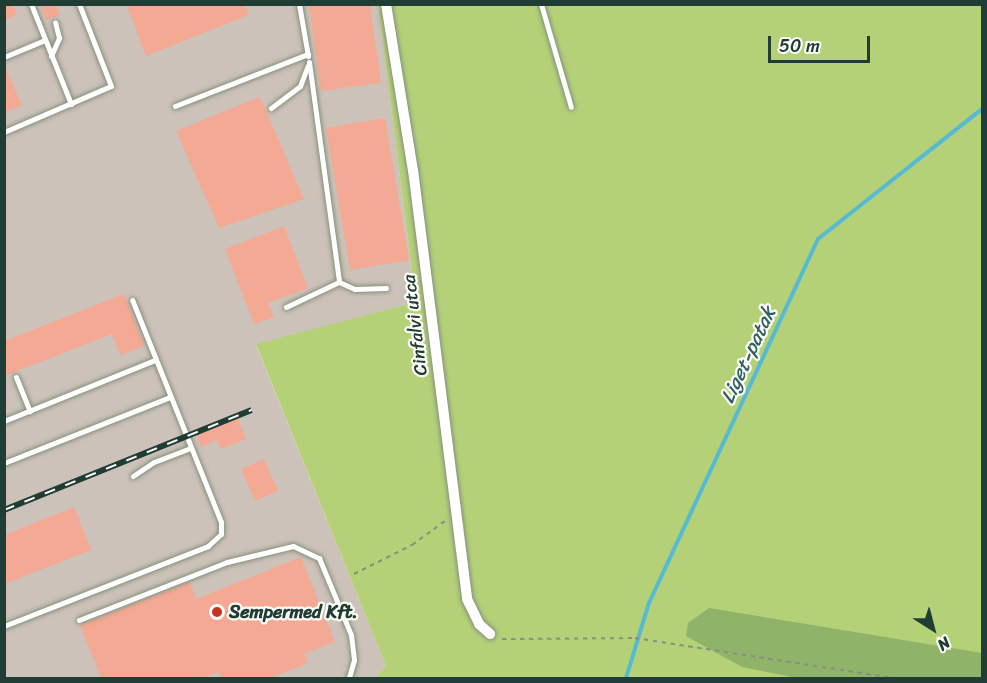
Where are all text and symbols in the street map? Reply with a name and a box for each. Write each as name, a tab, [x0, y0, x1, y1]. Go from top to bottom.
scale bar	[771, 24, 873, 62]
text: 50 m	[779, 30, 820, 62]
street label: Cinfalvi utca	[398, 273, 432, 377]
water label: Liget-patak	[715, 303, 781, 407]
north arrow	[903, 599, 963, 659]
place label: Sempermed Kft.	[229, 601, 358, 623]
marker: Sempermed Kft.	[210, 605, 224, 619]
text: N	[931, 629, 957, 659]

